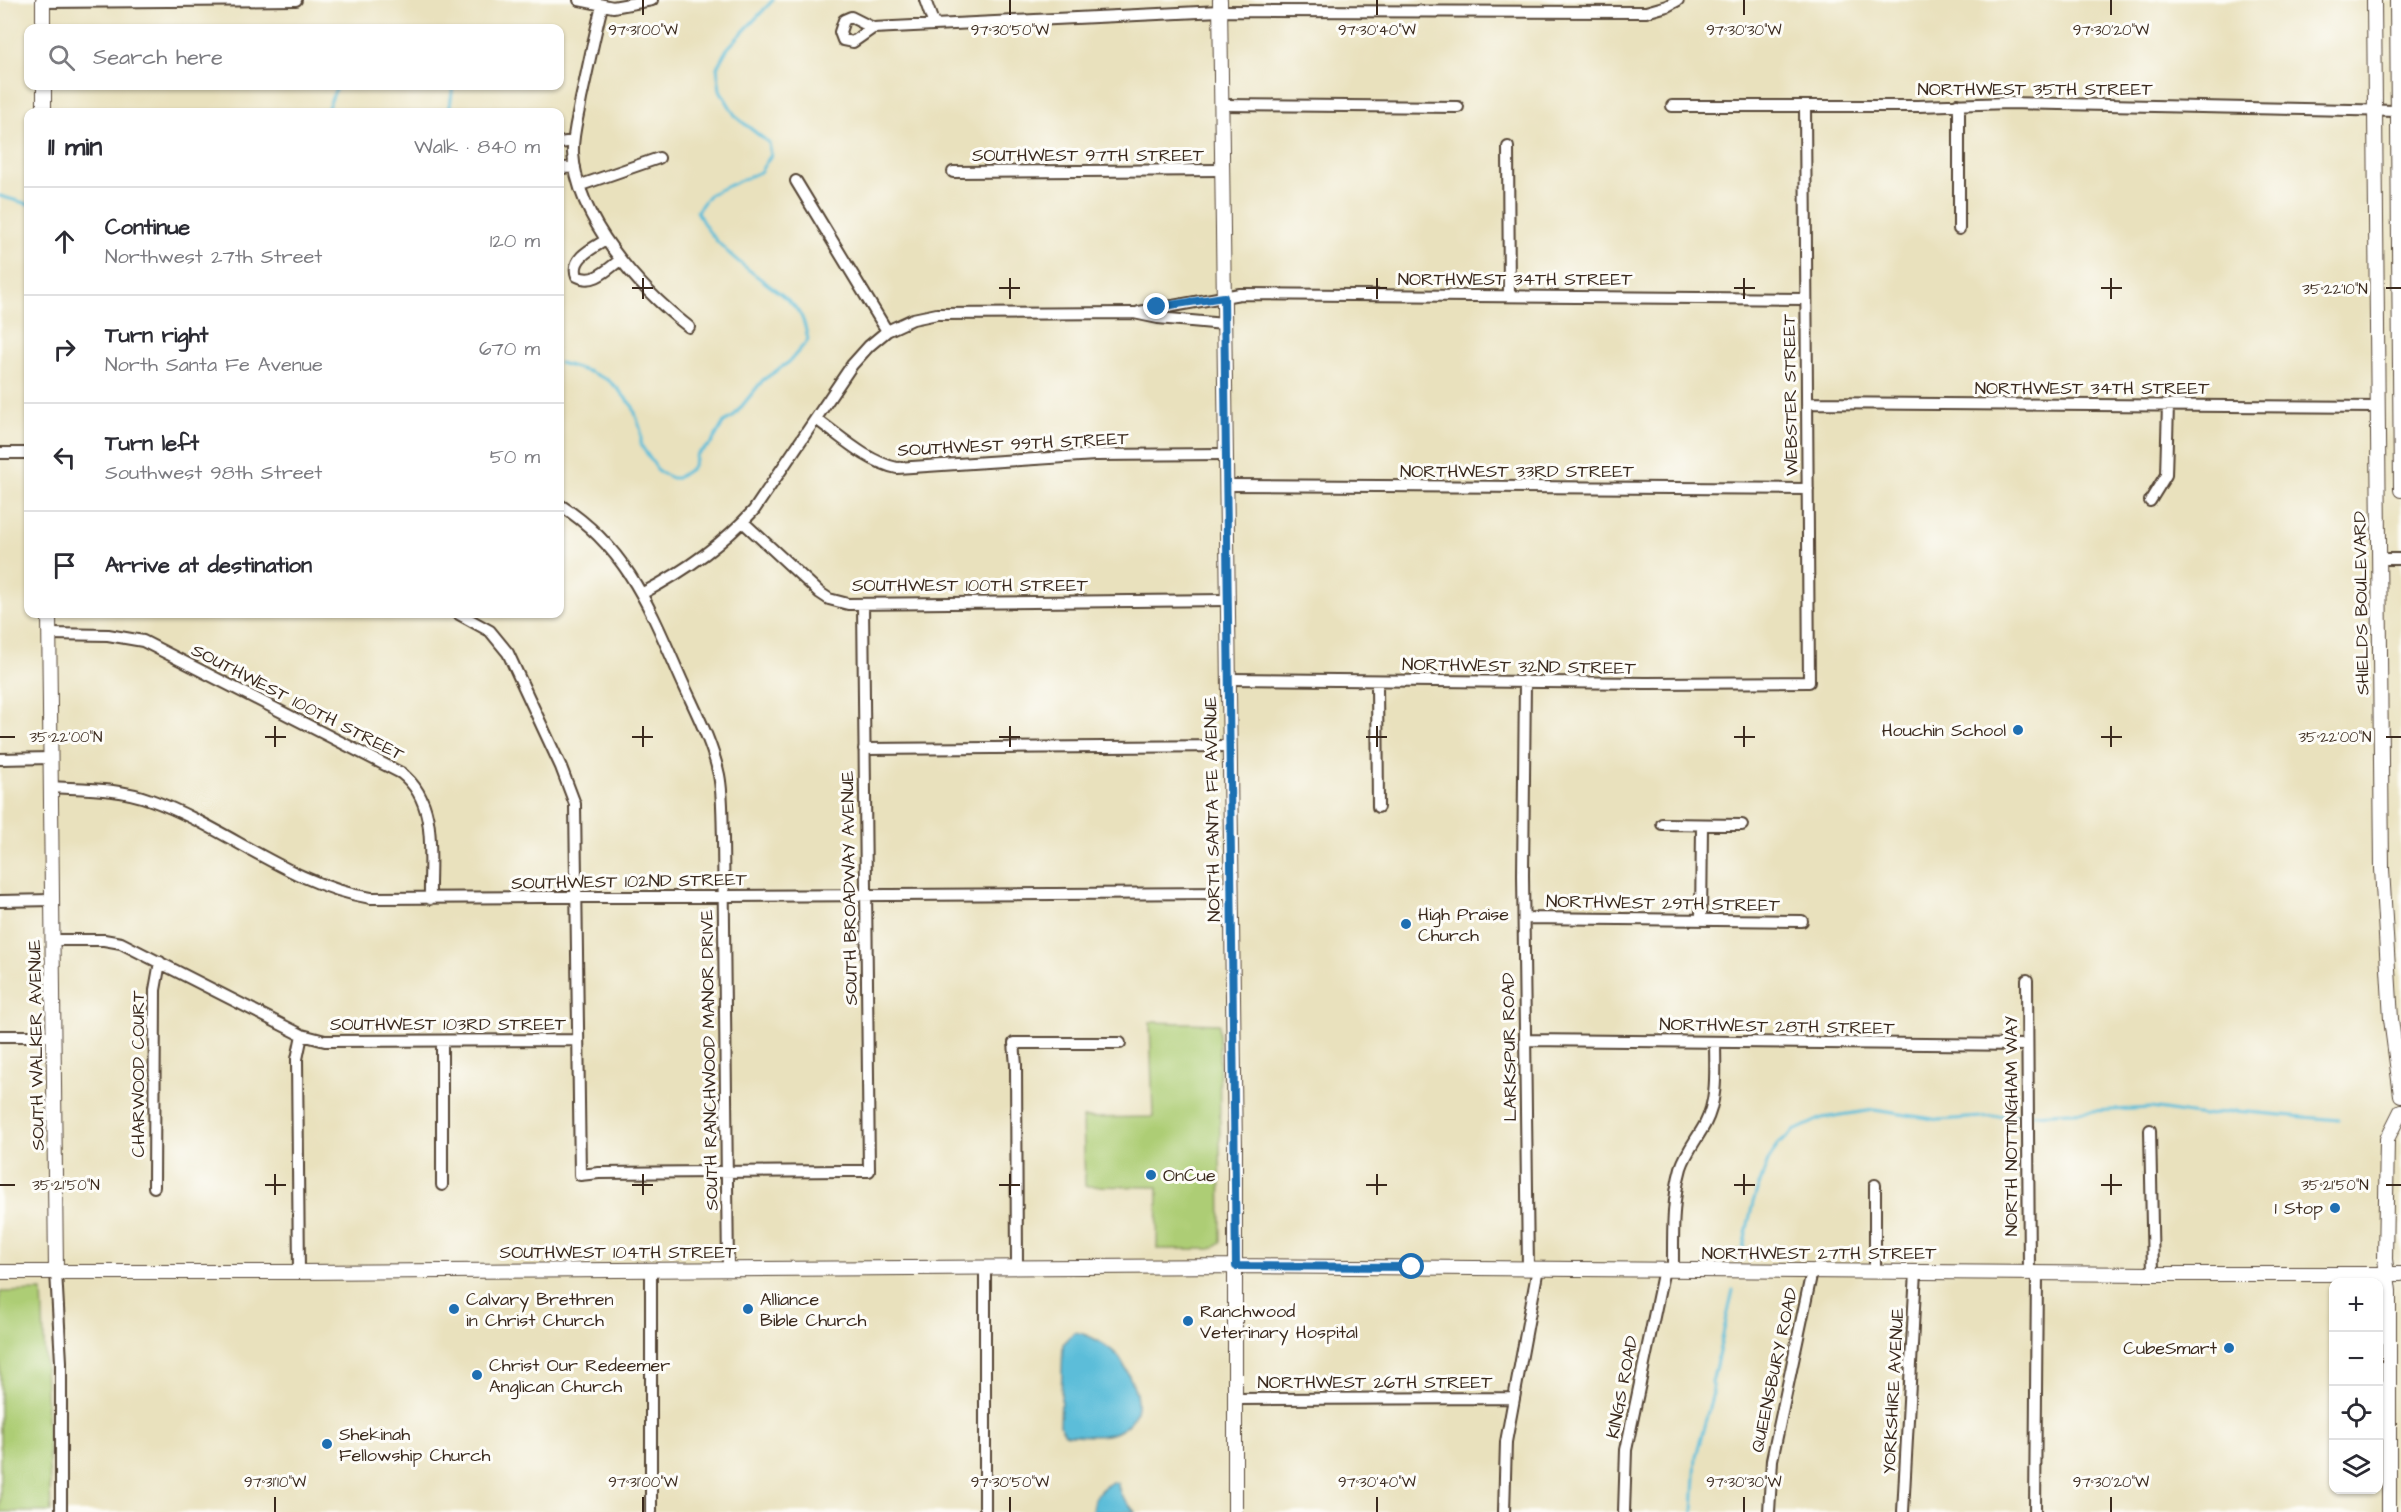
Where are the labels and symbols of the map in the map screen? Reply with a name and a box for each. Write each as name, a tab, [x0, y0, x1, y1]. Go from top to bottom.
text: 97°31'00"W	[608, 20, 678, 41]
text: 97°30'50"W	[971, 20, 1049, 41]
text: 97°30'40"W	[1338, 20, 1416, 41]
text: 97°30'30"W	[1706, 20, 1782, 41]
text: 97°30'20"W	[2073, 20, 2149, 41]
street label: NORTHWEST 35TH STREET	[1917, 77, 2153, 102]
street label: SOUTHWEST 97TH STREET	[972, 143, 1205, 168]
street label: NORTHWEST 34TH STREET	[1398, 267, 1633, 292]
text: 35°22'10"N	[2302, 279, 2368, 300]
route end	[1143, 293, 1169, 319]
street label: WEBSTER STREET	[1777, 313, 1804, 476]
street label: NORTHWEST 34TH STREET	[1975, 376, 2210, 401]
street label: SOUTHWEST 99TH STREET	[897, 426, 1130, 463]
street label: NORTHWEST 33RD STREET	[1400, 459, 1635, 484]
street label: SHIELDS BOULEVARD	[2347, 510, 2376, 695]
street label: SOUTHWEST 100TH STREET	[852, 573, 1089, 598]
street label: SOUTHWEST 100TH STREET	[187, 638, 409, 767]
street label: NORTHWEST 32ND STREET	[1402, 652, 1637, 681]
street label: NORTH SANTA FE AVENUE	[1198, 696, 1227, 922]
place label: Houchin School	[1882, 718, 2006, 743]
marker: Houchin School	[2011, 723, 2025, 737]
text: 35°22'00"N	[29, 727, 103, 748]
text: 35°22'00"N	[2298, 727, 2372, 748]
street label: SOUTH BROADWAY AVENUE	[835, 770, 864, 1006]
street label: SOUTHWEST 102ND STREET	[511, 867, 748, 896]
street label: NORTHWEST 29TH STREET	[1546, 889, 1781, 918]
place label: High Praise Church	[1418, 902, 1509, 948]
street label: SOUTH RANCHWOOD MANOR DRIVE	[694, 909, 725, 1211]
marker: High Praise Church	[1399, 917, 1413, 931]
street label: SOUTH WALKER AVENUE	[22, 939, 51, 1151]
street label: LARKSPUR ROAD	[1496, 972, 1523, 1122]
street label: CHARWOOD COURT	[126, 990, 151, 1157]
street label: SOUTHWEST 103RD STREET	[330, 1012, 567, 1037]
street label: NORTHWEST 28TH STREET	[1659, 1012, 1896, 1041]
street label: NORTH NOTTINGHAM WAY	[1999, 1015, 2024, 1236]
place label: OnCue	[1163, 1163, 1216, 1188]
marker: OnCue	[1144, 1168, 1158, 1182]
text: 35°21'50"N	[32, 1175, 100, 1196]
text: 35°21'50"N	[2301, 1175, 2369, 1196]
place label: 1 Stop	[2275, 1196, 2323, 1221]
marker: 1 Stop	[2328, 1201, 2342, 1215]
street label: SOUTHWEST 104TH STREET	[500, 1240, 737, 1265]
street label: NORTHWEST 27TH STREET	[1702, 1241, 1937, 1266]
route start	[1398, 1253, 1424, 1279]
street label: QUEENSBURY ROAD	[1745, 1285, 1804, 1455]
place label: Calvary Brethren in Christ Church	[466, 1287, 614, 1333]
place label: Alliance Bible Church	[760, 1287, 867, 1333]
place label: Ranchwood Veterinary Hospital	[1200, 1299, 1358, 1346]
marker: Calvary Brethren in Christ Church	[447, 1302, 461, 1316]
marker: Alliance Bible Church	[741, 1302, 755, 1316]
street label: YORKSHIRE AVENUE	[1877, 1307, 1910, 1475]
marker: Ranchwood Veterinary Hospital	[1181, 1314, 1195, 1328]
street label: KINGS ROAD	[1600, 1333, 1645, 1441]
place label: CubeSmart	[2123, 1336, 2218, 1361]
marker: CubeSmart	[2222, 1341, 2236, 1355]
place label: Christ Our Redeemer Anglican Church	[489, 1353, 670, 1400]
marker: Christ Our Redeemer Anglican Church	[470, 1368, 484, 1382]
street label: NORTHWEST 26TH STREET	[1258, 1370, 1493, 1395]
place label: Shekinah Fellowship Church	[339, 1422, 491, 1468]
marker: Shekinah Fellowship Church	[320, 1437, 334, 1451]
text: 97°31'10"W	[244, 1472, 306, 1493]
text: 97°31'00"W	[608, 1472, 678, 1493]
text: 97°30'50"W	[971, 1472, 1049, 1493]
text: 97°30'40"W	[1338, 1472, 1416, 1493]
text: 97°30'30"W	[1706, 1472, 1782, 1493]
text: 97°30'20"W	[2073, 1472, 2149, 1493]

